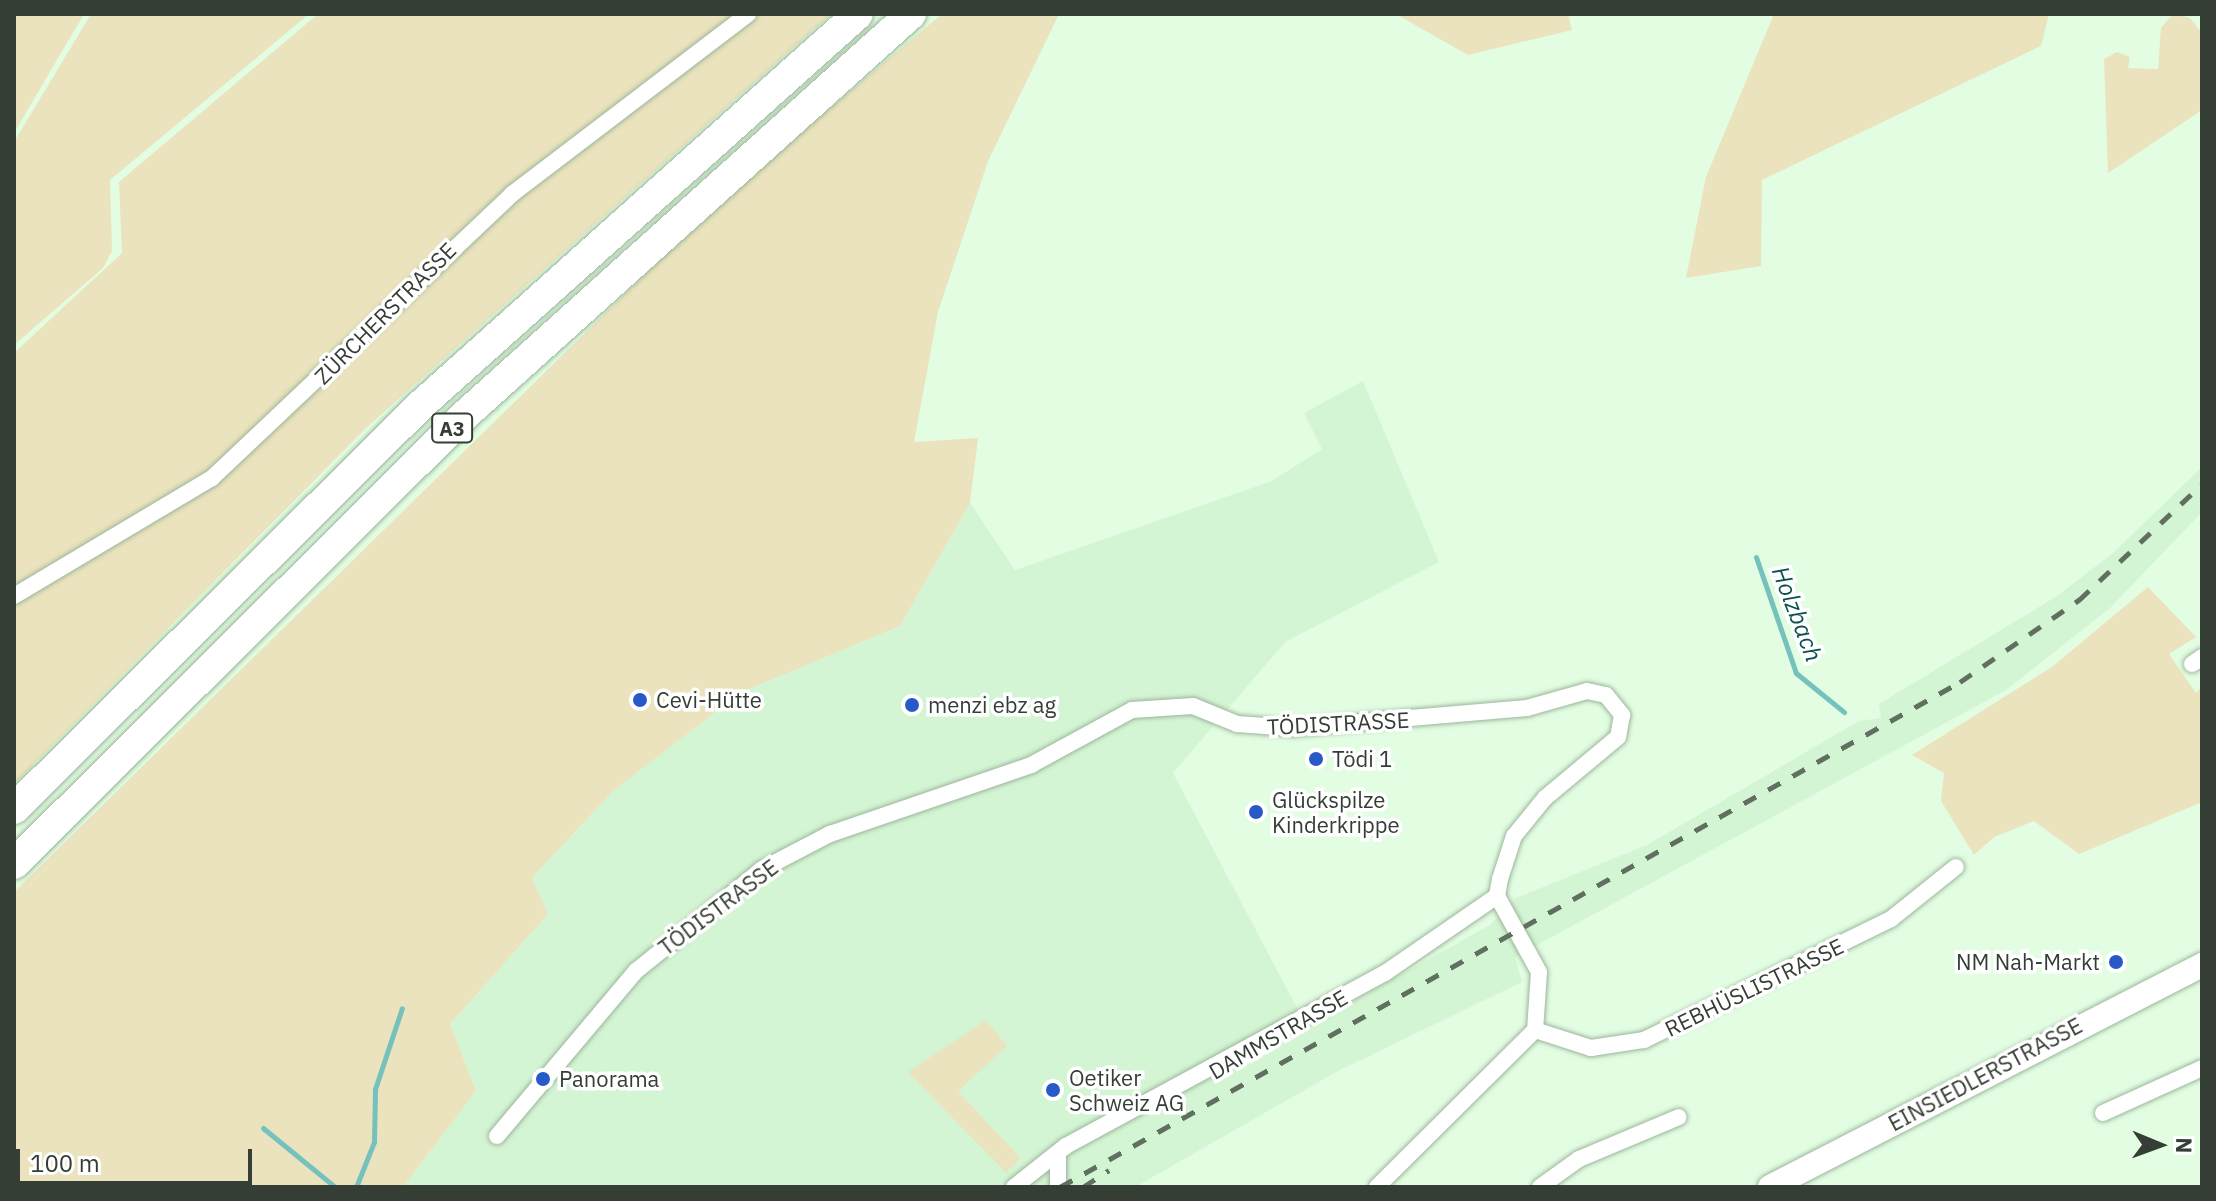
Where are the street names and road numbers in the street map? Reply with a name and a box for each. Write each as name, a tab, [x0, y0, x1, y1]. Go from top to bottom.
street label: ZÜRCHERSTRASSE	[309, 237, 461, 389]
road number: A3	[430, 412, 474, 444]
street label: TÖDISTRASSE	[1266, 706, 1410, 740]
street label: TÖDISTRASSE	[653, 854, 783, 960]
street label: REBHÜSLISTRASSE	[1660, 932, 1848, 1042]
street label: DAMMSTRASSE	[1204, 984, 1352, 1084]
street label: EINSIEDLERSTRASSE	[1884, 1012, 2086, 1136]

